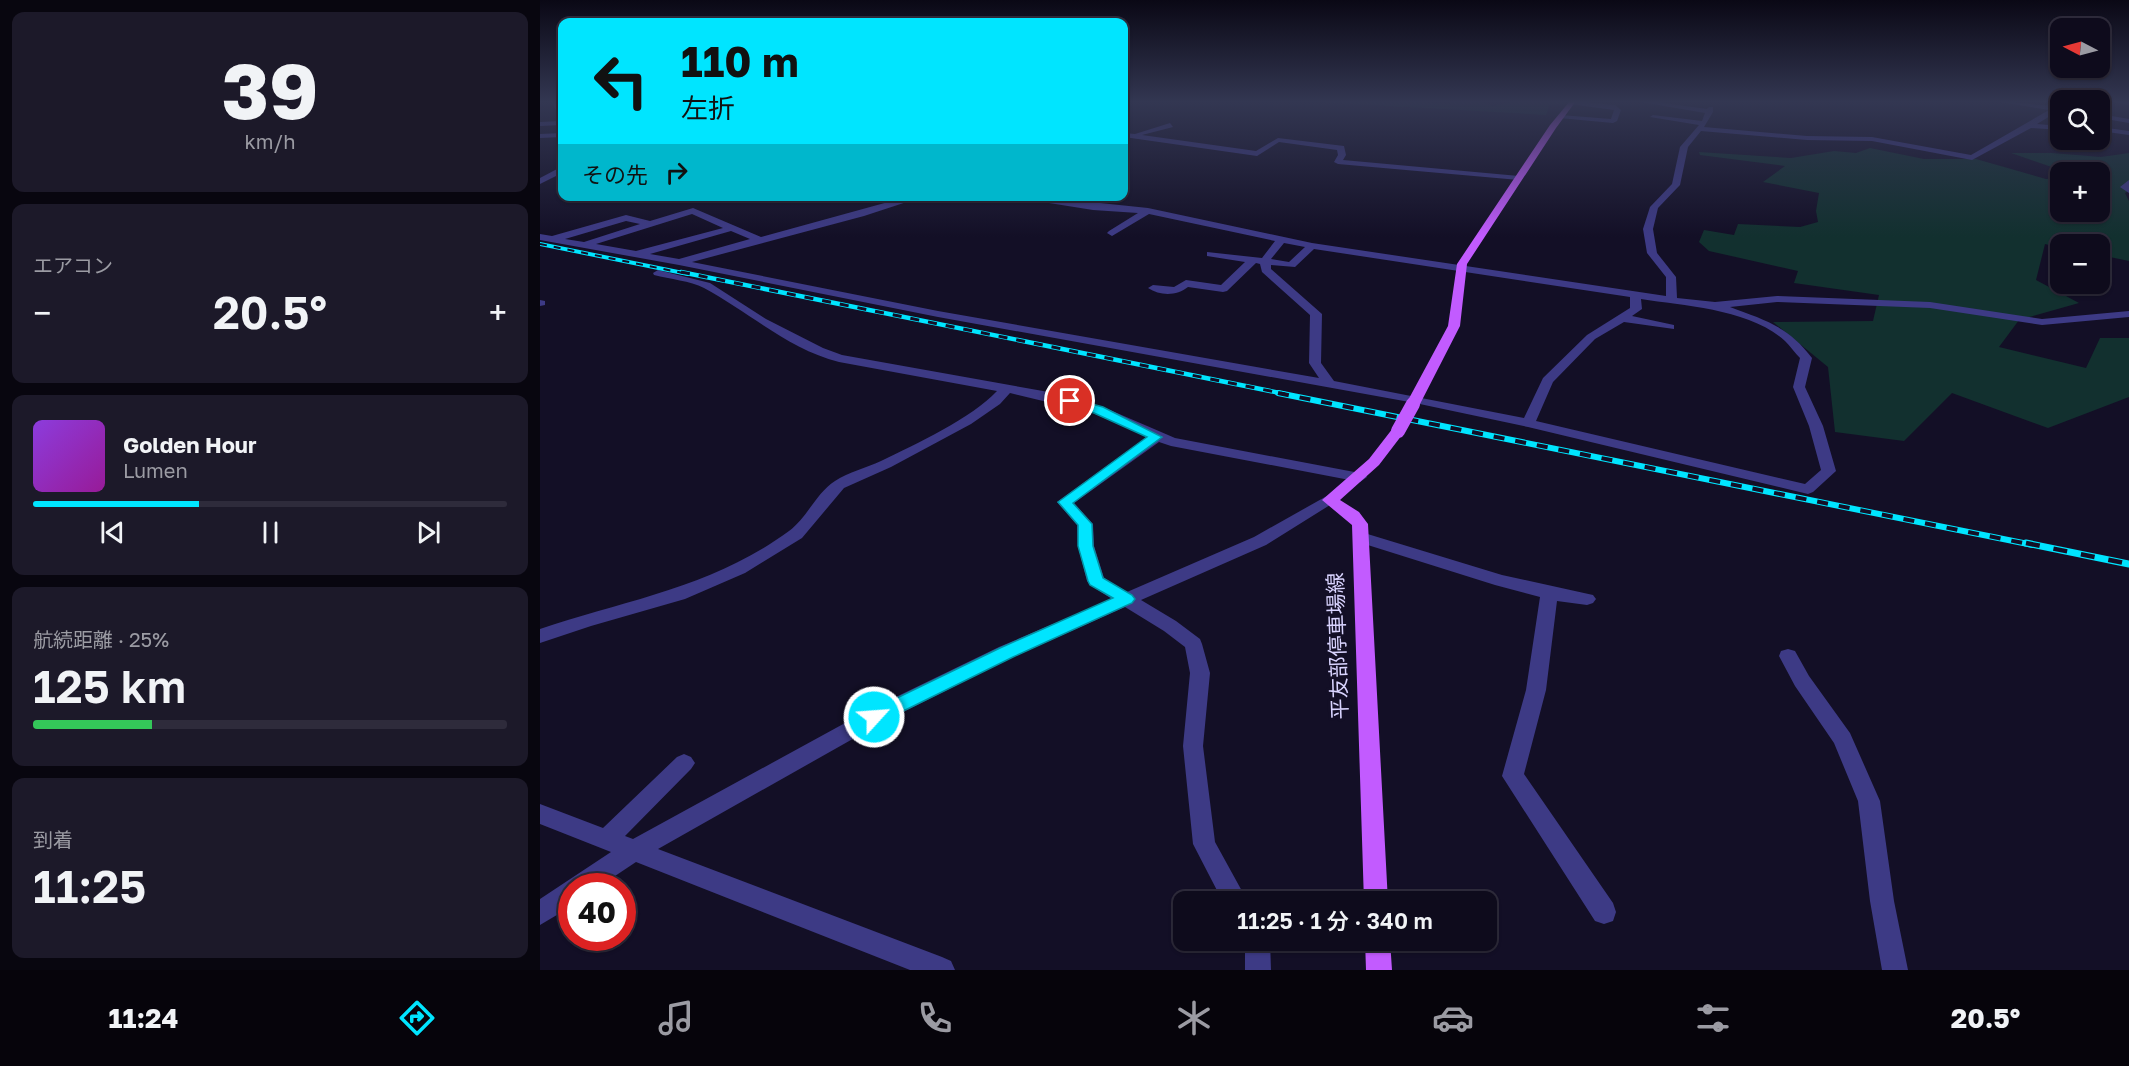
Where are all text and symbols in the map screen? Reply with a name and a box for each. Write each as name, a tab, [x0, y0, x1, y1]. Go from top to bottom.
north arrow	[2050, 18, 2110, 78]
map controls	[2050, 18, 2110, 294]
text: 110 m	[681, 36, 799, 86]
icon: left	[582, 42, 660, 120]
text: 39	[221, 43, 319, 136]
button: search	[2050, 90, 2110, 150]
text: 左折	[681, 92, 735, 124]
text: km/h	[245, 129, 295, 153]
icon: right	[660, 156, 693, 189]
text: その先	[582, 161, 648, 188]
button: +	[2050, 162, 2110, 222]
button: −	[2050, 234, 2110, 294]
text: エアコン	[33, 253, 113, 277]
text: 20.5°	[213, 285, 327, 339]
text: −	[33, 293, 51, 332]
text: +	[489, 293, 507, 332]
pin	[1044, 375, 1095, 426]
icon: arrive	[1053, 384, 1086, 417]
text: Golden Hour	[123, 431, 257, 458]
text: Lumen	[123, 458, 188, 482]
icon: previous	[96, 516, 129, 549]
icon: pause	[254, 516, 287, 549]
icon: next	[412, 516, 445, 549]
street label: 平友部停車場線	[1321, 572, 1353, 720]
text: 航続距離 · 25%	[33, 627, 169, 651]
text: 125 km	[33, 659, 186, 713]
position arrow	[842, 685, 906, 749]
text: 到着	[33, 827, 73, 851]
text: 11:25	[33, 859, 146, 913]
speed limit sign: 40	[558, 873, 636, 951]
text: 11:25 · 1 分 · 340 m	[1237, 907, 1433, 934]
icon: directions	[396, 997, 438, 1039]
icon: music	[655, 997, 697, 1039]
icon: phone	[914, 997, 956, 1039]
icon: climate	[1173, 997, 1215, 1039]
icon: car	[1432, 997, 1474, 1039]
icon: filters	[1692, 997, 1734, 1039]
text: 11:24	[109, 1002, 178, 1034]
text: 20.5°	[1951, 1002, 2020, 1034]

